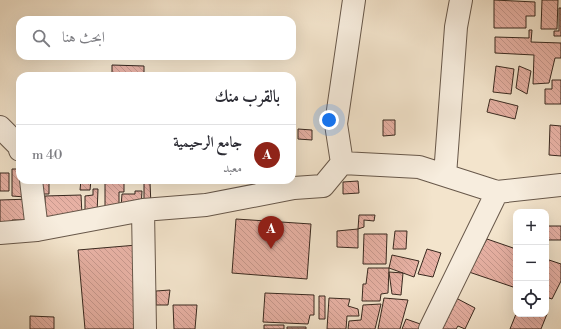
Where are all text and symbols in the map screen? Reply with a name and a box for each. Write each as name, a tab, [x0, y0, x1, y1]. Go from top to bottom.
search box	[16, 16, 296, 60]
icon: search	[30, 27, 52, 49]
text: ابحث هنا	[62, 28, 105, 47]
text: بالقرب منك	[214, 86, 280, 108]
your location	[319, 110, 339, 130]
text: جامع الرحيمية	[173, 133, 242, 152]
text: 40 m	[32, 147, 62, 163]
text: A	[262, 147, 272, 163]
text: معبد	[223, 160, 242, 176]
map controls	[513, 209, 549, 317]
button: +	[513, 209, 549, 245]
pin: A	[258, 216, 284, 249]
button: −	[513, 245, 549, 281]
button: locate	[513, 281, 549, 317]

